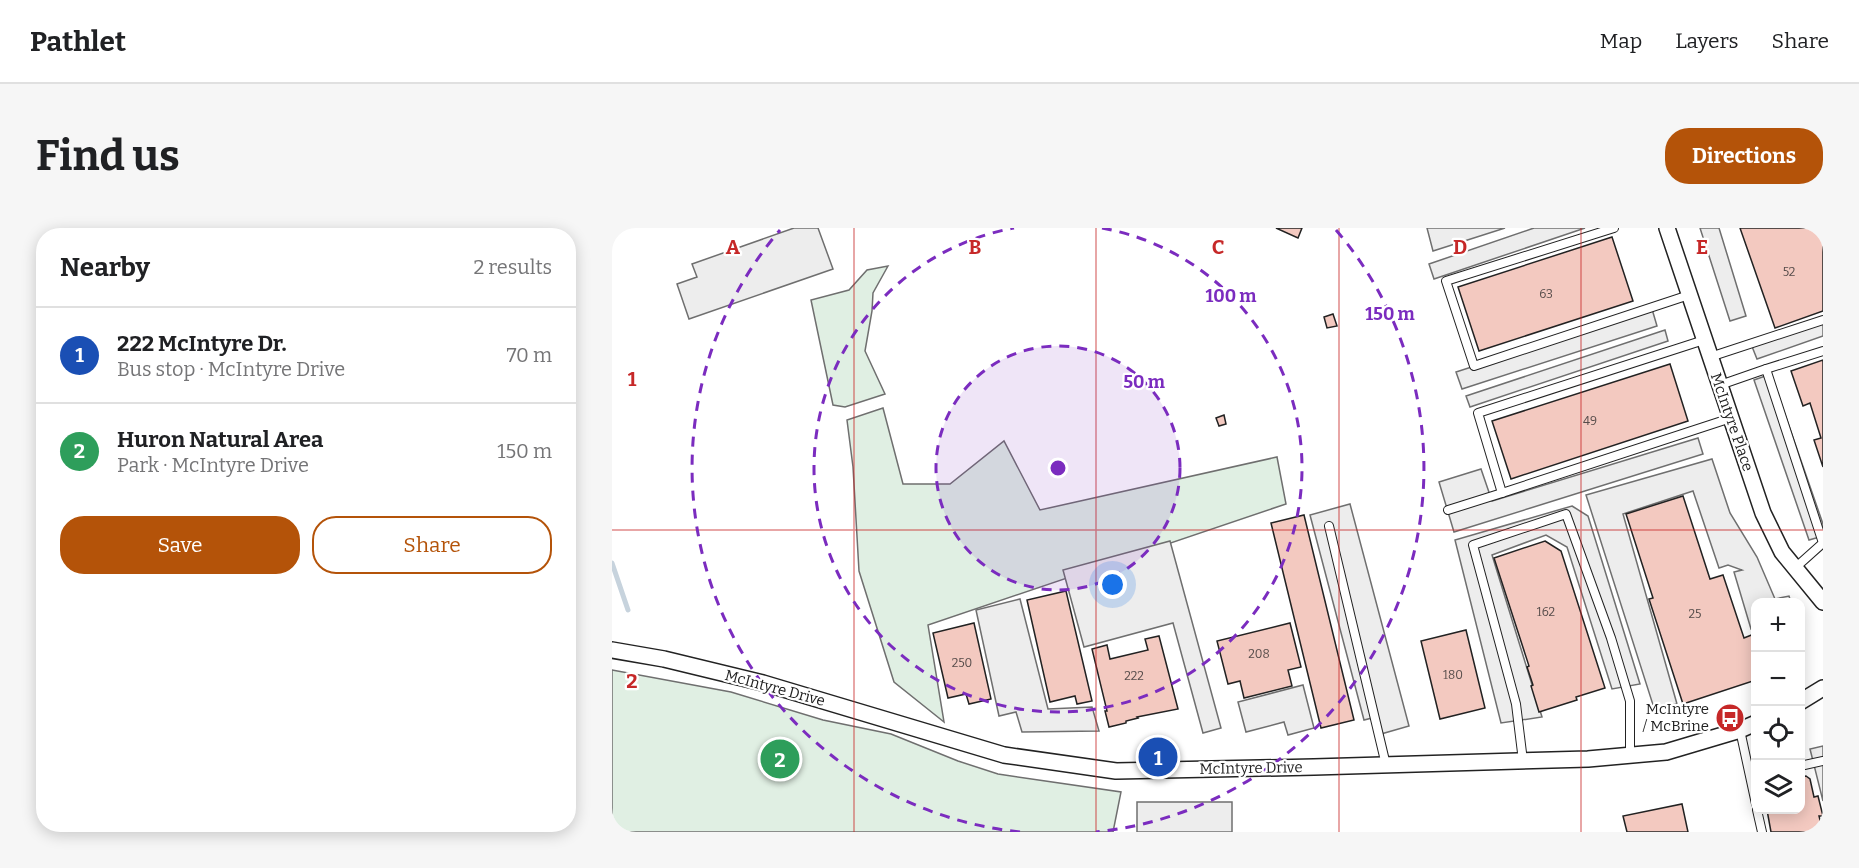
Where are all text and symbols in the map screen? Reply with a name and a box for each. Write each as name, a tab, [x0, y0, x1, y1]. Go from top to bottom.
text: Pathlet	[30, 25, 126, 58]
text: Map	[1600, 28, 1642, 54]
text: Layers	[1675, 28, 1739, 54]
text: Share	[1772, 28, 1829, 54]
button: Directions	[1665, 128, 1823, 184]
text: Find us	[36, 131, 180, 181]
text: A	[726, 235, 741, 259]
text: B	[969, 235, 982, 259]
text: C	[1212, 235, 1224, 259]
text: D	[1453, 235, 1467, 259]
text: E	[1696, 235, 1708, 259]
text: Nearby	[60, 252, 150, 283]
text: 2 results	[473, 255, 552, 279]
house number: 52	[1783, 265, 1795, 279]
text: 100 m	[1205, 285, 1257, 307]
house number: 63	[1539, 287, 1553, 301]
text: 150 m	[1365, 303, 1415, 325]
text: 222 McIntyre Dr.	[117, 330, 287, 357]
text: 1	[75, 343, 84, 367]
text: 70 m	[506, 343, 552, 367]
text: Bus stop · McIntyre Drive	[117, 357, 345, 381]
text: 1	[628, 367, 637, 391]
street label: McIntyre Place	[1707, 370, 1757, 474]
text: 50 m	[1123, 371, 1165, 393]
house number: 49	[1583, 414, 1597, 428]
text: Huron Natural Area	[117, 426, 323, 453]
text: 2	[74, 439, 85, 463]
text: 150 m	[497, 439, 552, 463]
text: Park · McIntyre Drive	[117, 453, 309, 477]
centre of rings	[1048, 458, 1068, 478]
button: Save	[60, 516, 300, 574]
button: Share	[312, 516, 552, 574]
your location	[1098, 570, 1127, 599]
map controls	[1751, 598, 1805, 814]
button: +	[1751, 598, 1805, 652]
house number: 162	[1537, 605, 1555, 619]
house number: 25	[1689, 607, 1701, 621]
house number: 208	[1248, 647, 1270, 661]
button: −	[1751, 652, 1805, 706]
house number: 250	[952, 656, 972, 670]
street label: McIntyre Drive	[723, 666, 827, 710]
house number: 180	[1443, 668, 1463, 682]
text: 2	[626, 669, 638, 693]
house number: 222	[1124, 669, 1144, 683]
place label: McIntyre / McBrine	[1642, 700, 1709, 735]
bus stop icon: McIntyre / McBrine	[1714, 702, 1746, 734]
button: locate	[1751, 706, 1805, 760]
pin: 1	[1138, 734, 1178, 780]
pin: 2	[760, 736, 800, 782]
street label: McIntyre Drive	[1199, 758, 1303, 778]
button: layers	[1751, 760, 1805, 814]

